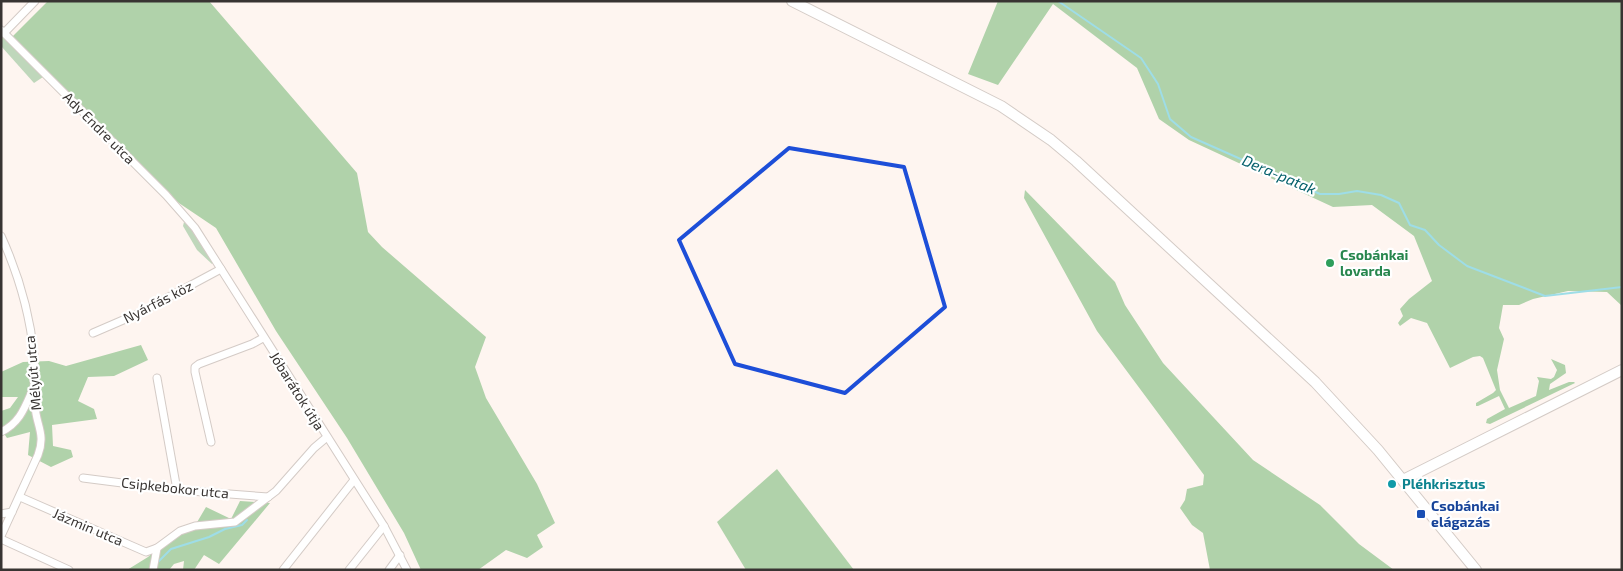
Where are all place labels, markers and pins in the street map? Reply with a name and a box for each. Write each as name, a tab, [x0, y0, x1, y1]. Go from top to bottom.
place label: Csobánkai lovarda	[1340, 246, 1408, 279]
marker: Csobánkai lovarda	[1324, 257, 1336, 269]
place label: Pléhkrisztus	[1402, 475, 1486, 492]
marker: Pléhkrisztus	[1386, 478, 1398, 490]
place label: Csobánkai elágazás	[1431, 497, 1499, 530]
marker: Csobánkai elágazás	[1415, 508, 1427, 520]

